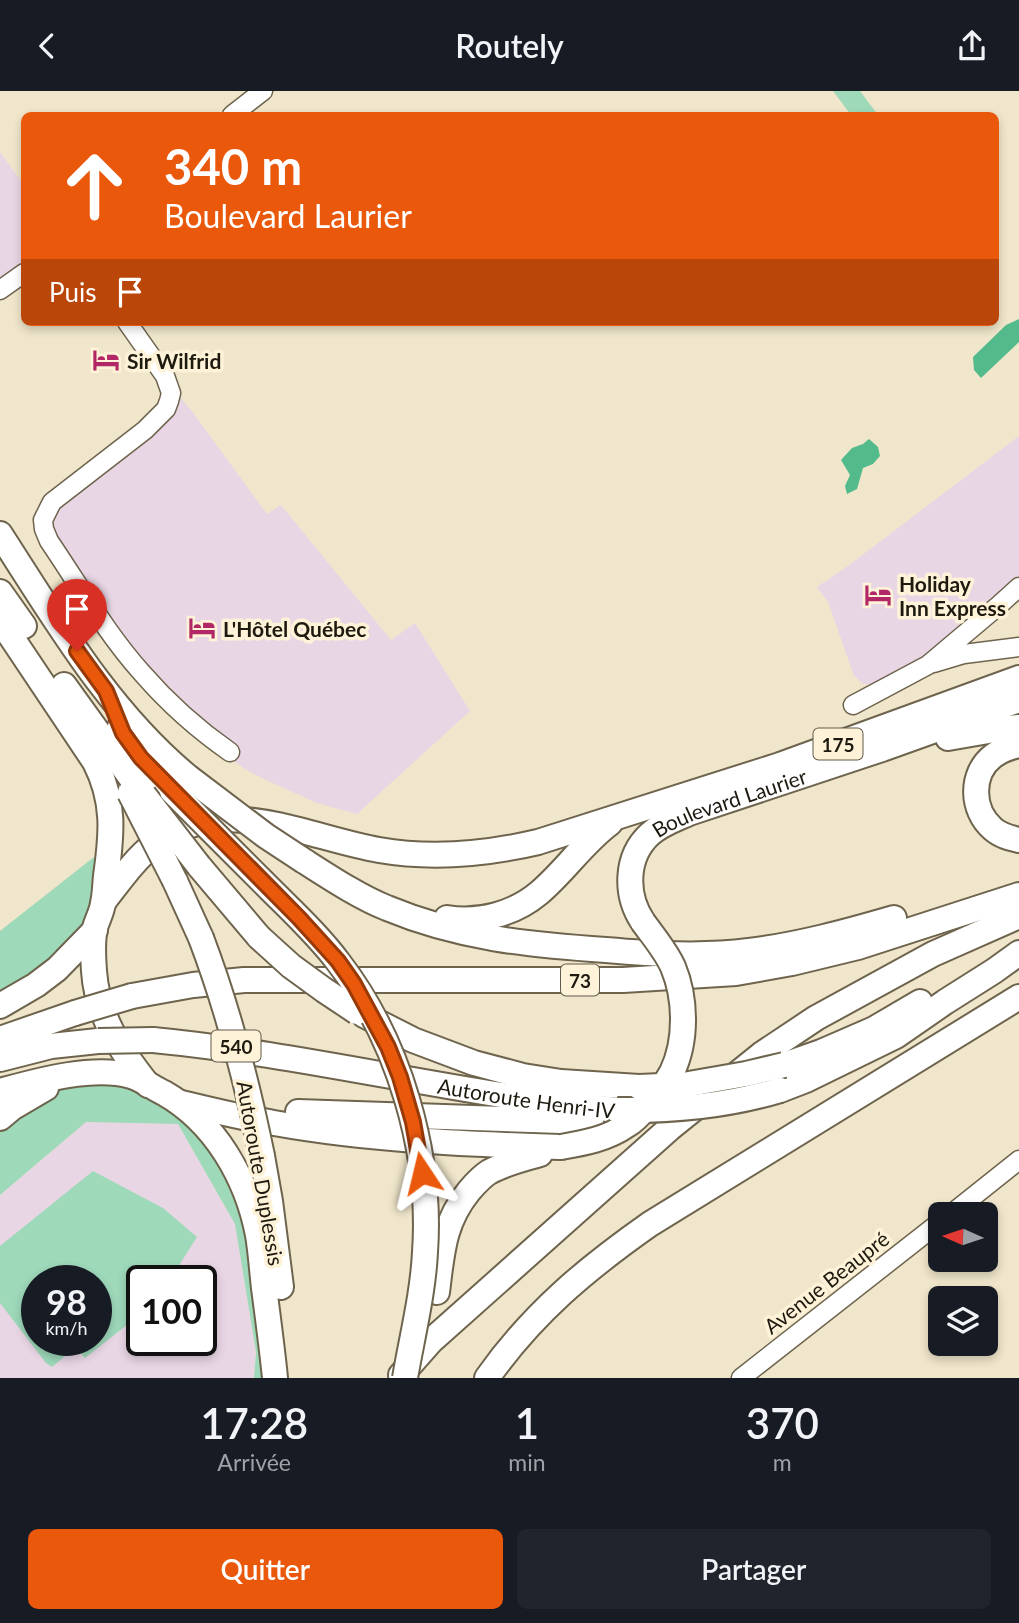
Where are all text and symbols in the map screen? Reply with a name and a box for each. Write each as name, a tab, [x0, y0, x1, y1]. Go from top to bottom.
text: Routely	[455, 26, 564, 65]
icon: back	[28, 27, 66, 65]
icon: share	[953, 27, 991, 65]
text: 340 m	[164, 137, 302, 195]
icon: ahead	[49, 140, 140, 231]
text: Boulevard Laurier	[164, 196, 412, 235]
icon: arrive	[111, 273, 149, 311]
text: Puis	[49, 276, 97, 308]
hotel icon: Sir Wilfrid	[91, 345, 121, 375]
place label: Sir Wilfrid	[127, 348, 221, 373]
place label: Holiday Inn Express	[899, 571, 1006, 620]
pin	[47, 579, 107, 651]
hotel icon: Holiday Inn Express	[863, 580, 893, 610]
icon: arrive	[58, 590, 96, 628]
hotel icon: L'Hôtel Québec	[187, 613, 217, 643]
place label: L'Hôtel Québec	[223, 616, 366, 641]
road number: 175	[814, 729, 862, 759]
street label: Boulevard Laurier	[647, 762, 810, 841]
road number: 73	[561, 965, 599, 995]
road number: 540	[212, 1030, 260, 1061]
street label: Autoroute Henri-IV	[436, 1072, 617, 1122]
street label: Autoroute Duplessis	[232, 1079, 290, 1267]
position arrow	[385, 1136, 459, 1210]
north arrow	[928, 1202, 998, 1272]
map controls	[928, 1202, 998, 1356]
street label: Avenue Beaupré	[759, 1225, 893, 1339]
speed limit sign: 100	[126, 1265, 217, 1356]
text: 98	[46, 1280, 87, 1322]
button: layers	[928, 1286, 998, 1356]
text: km/h	[45, 1317, 88, 1339]
text: 17:28	[200, 1398, 308, 1448]
text: 1	[515, 1398, 539, 1448]
text: 370	[746, 1398, 819, 1448]
text: Arrivée	[217, 1448, 291, 1476]
text: min	[508, 1448, 546, 1476]
text: m	[773, 1448, 792, 1476]
button: Quitter	[28, 1529, 503, 1609]
button: Partager	[517, 1529, 991, 1609]

